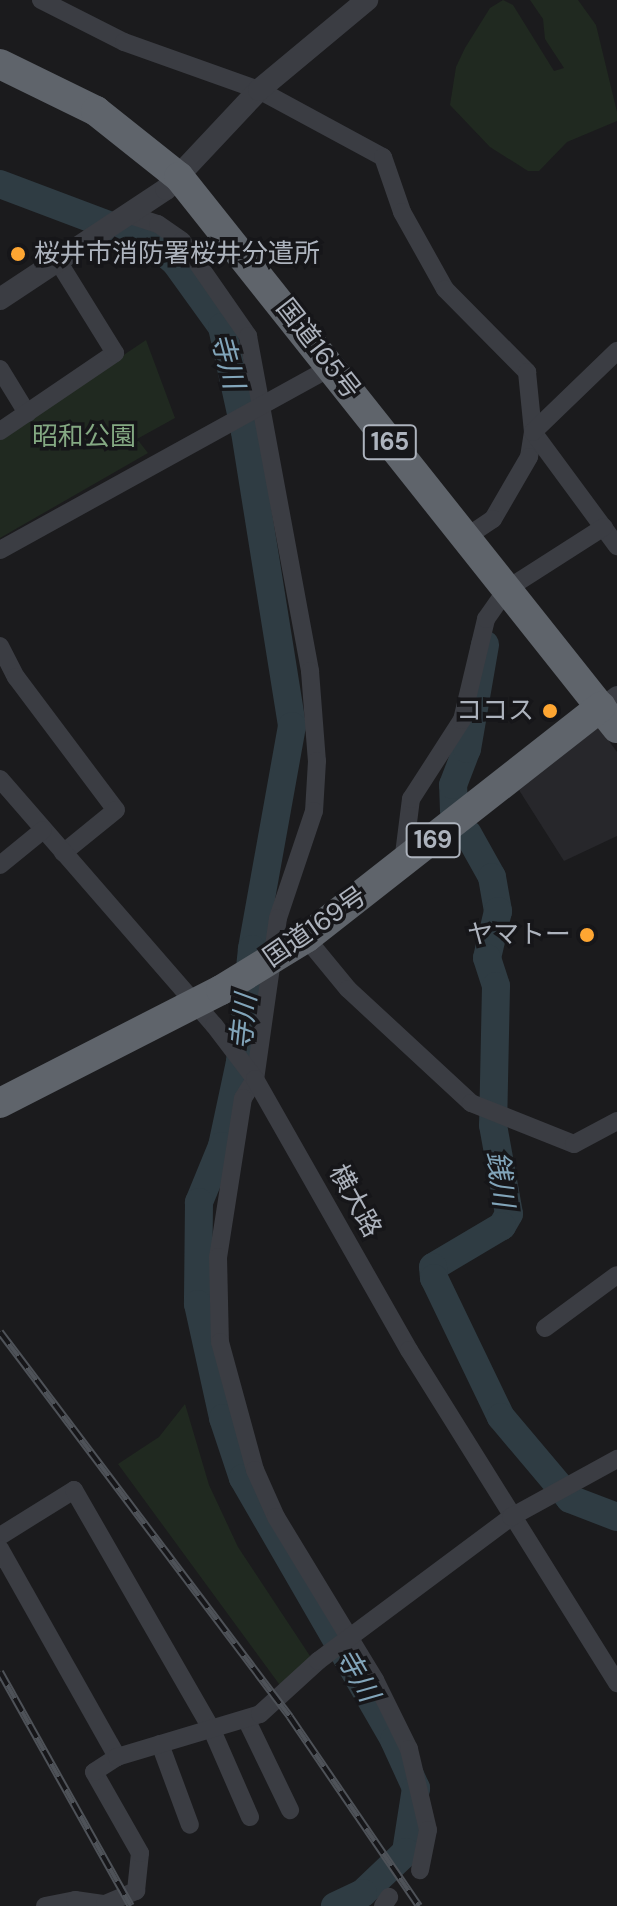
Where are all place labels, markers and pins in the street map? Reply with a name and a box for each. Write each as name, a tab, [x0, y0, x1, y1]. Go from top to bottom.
place label: 桜井市消防署桜井分遣所	[34, 238, 320, 270]
marker: 桜井市消防署桜井分遣所	[9, 245, 27, 263]
place label: ココス	[456, 695, 534, 727]
marker: ココス	[541, 702, 559, 720]
place label: ヤマトー	[467, 919, 571, 951]
marker: ヤマトー	[578, 926, 596, 944]

